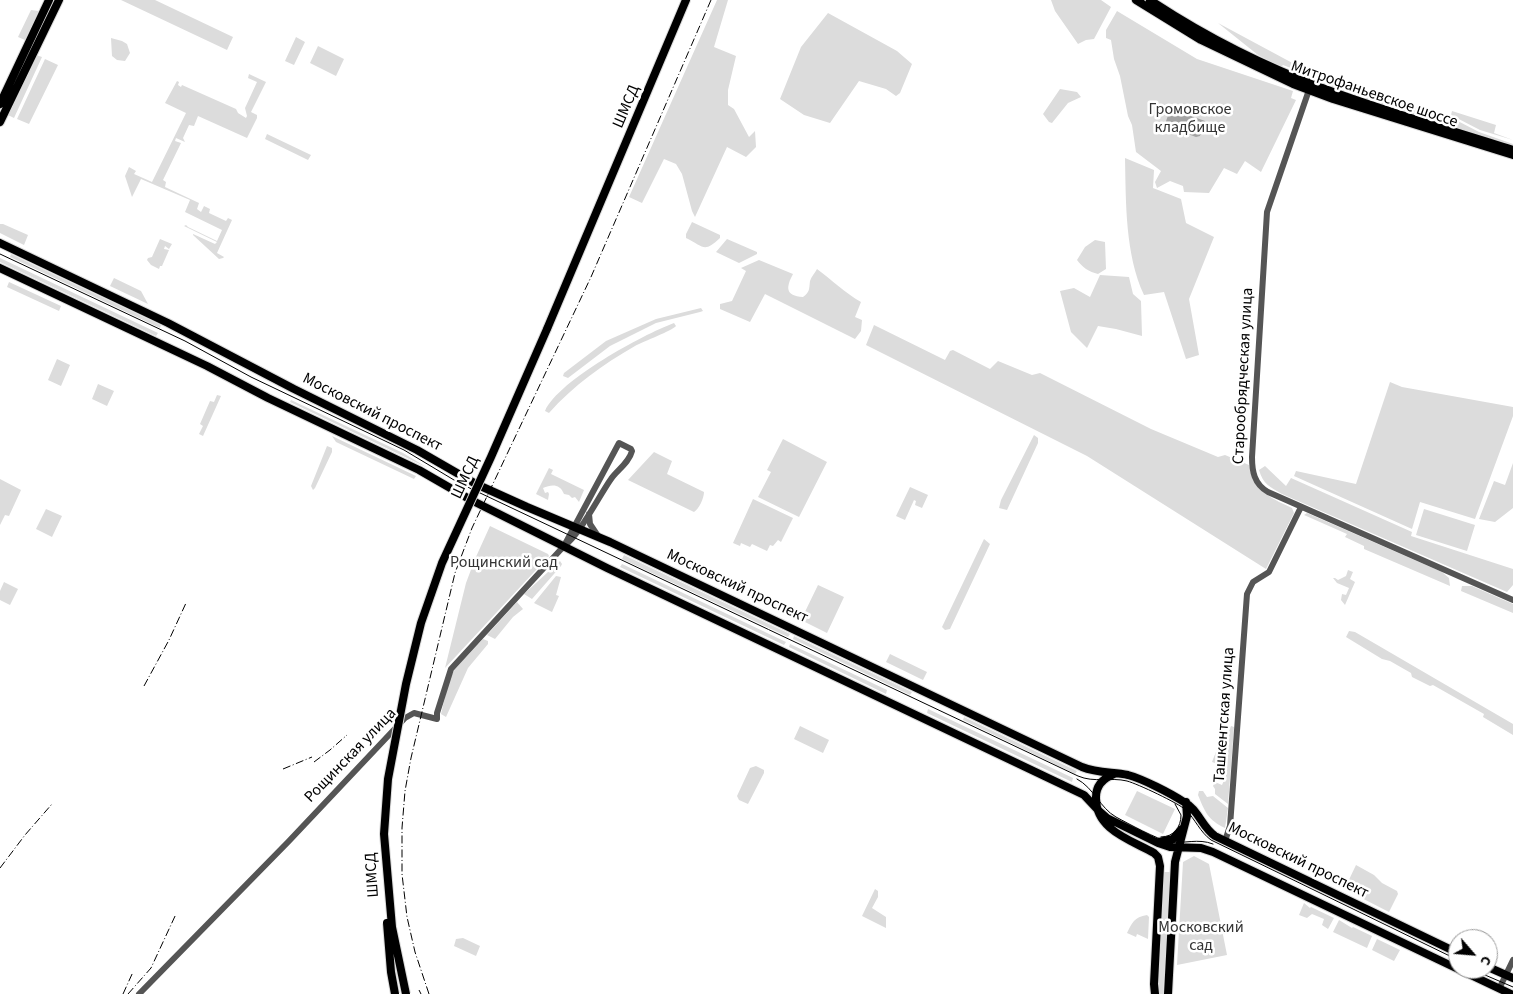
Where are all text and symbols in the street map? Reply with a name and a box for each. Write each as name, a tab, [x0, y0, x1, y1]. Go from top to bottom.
street label: Митрофаньевское шоссе	[1288, 57, 1460, 133]
street label: ШМСД	[609, 83, 645, 131]
park label: Громовское кладбище	[1148, 100, 1232, 138]
street label: Старообрядческая улица	[1230, 287, 1258, 465]
street label: Московский проспект	[299, 369, 445, 457]
street label: ШМСД	[448, 454, 484, 502]
street label: Московский проспект	[663, 546, 811, 628]
park label: Рощинский сад	[450, 553, 558, 573]
street label: Ташкентская улица	[1211, 647, 1239, 783]
street label: Рощинская улица	[301, 705, 401, 807]
street label: Московский проспект	[1225, 819, 1371, 903]
street label: ШМСД	[362, 852, 384, 898]
park label: Московский сад	[1158, 918, 1244, 956]
north arrow	[1448, 929, 1498, 979]
text: С	[1475, 952, 1496, 969]

